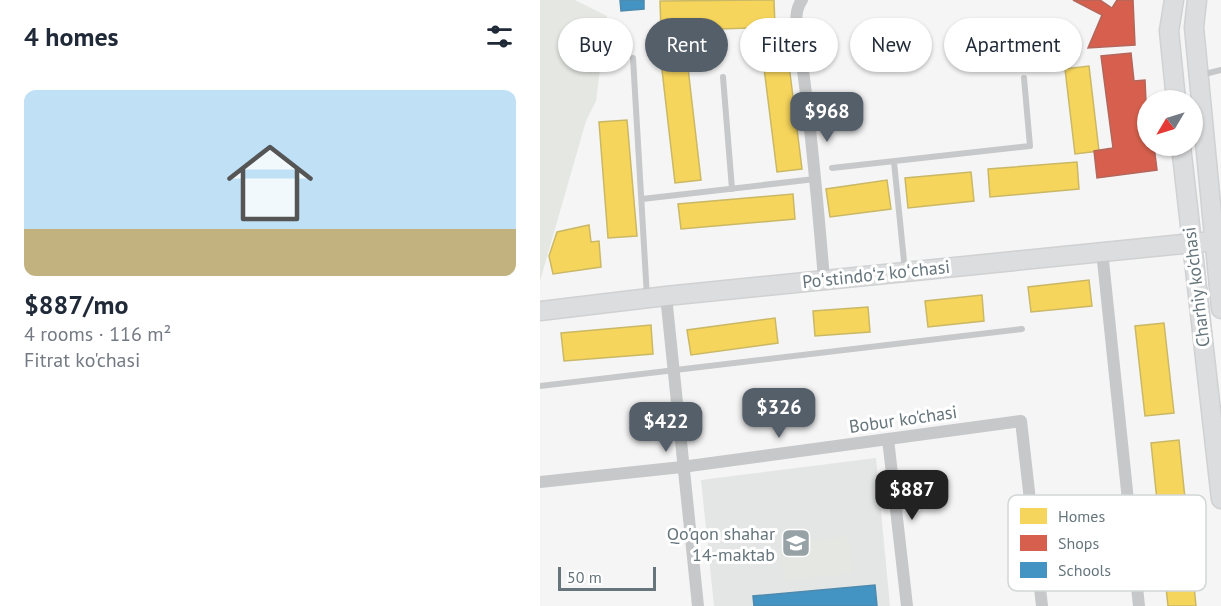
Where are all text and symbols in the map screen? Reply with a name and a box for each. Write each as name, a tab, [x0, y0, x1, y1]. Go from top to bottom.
chip: Buy	[558, 18, 633, 72]
chip: Rent	[645, 18, 728, 72]
chip: Filters	[740, 18, 838, 72]
chip: New	[850, 18, 932, 72]
chip: Apartment	[944, 18, 1082, 72]
text: 4 homes	[24, 20, 119, 53]
icon: filters	[483, 20, 516, 53]
north arrow	[1137, 90, 1203, 156]
map controls	[1137, 90, 1203, 156]
pin: $968	[791, 92, 863, 143]
text: $968	[804, 98, 850, 124]
icon: home	[216, 129, 324, 237]
street label: Charhiy ko'chasi	[1177, 226, 1215, 348]
street label: Poʻstindoʻz koʻchasi	[801, 255, 951, 293]
text: $887/mo	[24, 288, 128, 321]
text: 4 rooms · 116 m²	[24, 321, 171, 347]
text: Fitrat ko'chasi	[24, 347, 140, 373]
pin: $326	[743, 388, 815, 439]
text: $326	[756, 394, 802, 420]
street label: Bobur ko'chasi	[847, 400, 959, 438]
pin: $422	[630, 402, 702, 453]
text: $422	[643, 408, 689, 434]
pin: $887	[876, 470, 948, 521]
text: $887	[889, 476, 935, 502]
legend	[1008, 495, 1206, 591]
text: Homes	[1058, 506, 1105, 526]
place label: Qo'qon shahar 14-maktab	[667, 522, 775, 566]
school or university icon: Qo'qon shahar 14-maktab	[780, 527, 812, 559]
text: Shops	[1058, 533, 1099, 553]
text: Schools	[1058, 560, 1111, 580]
scale bar	[558, 564, 656, 592]
text: 50 m	[567, 567, 602, 587]

